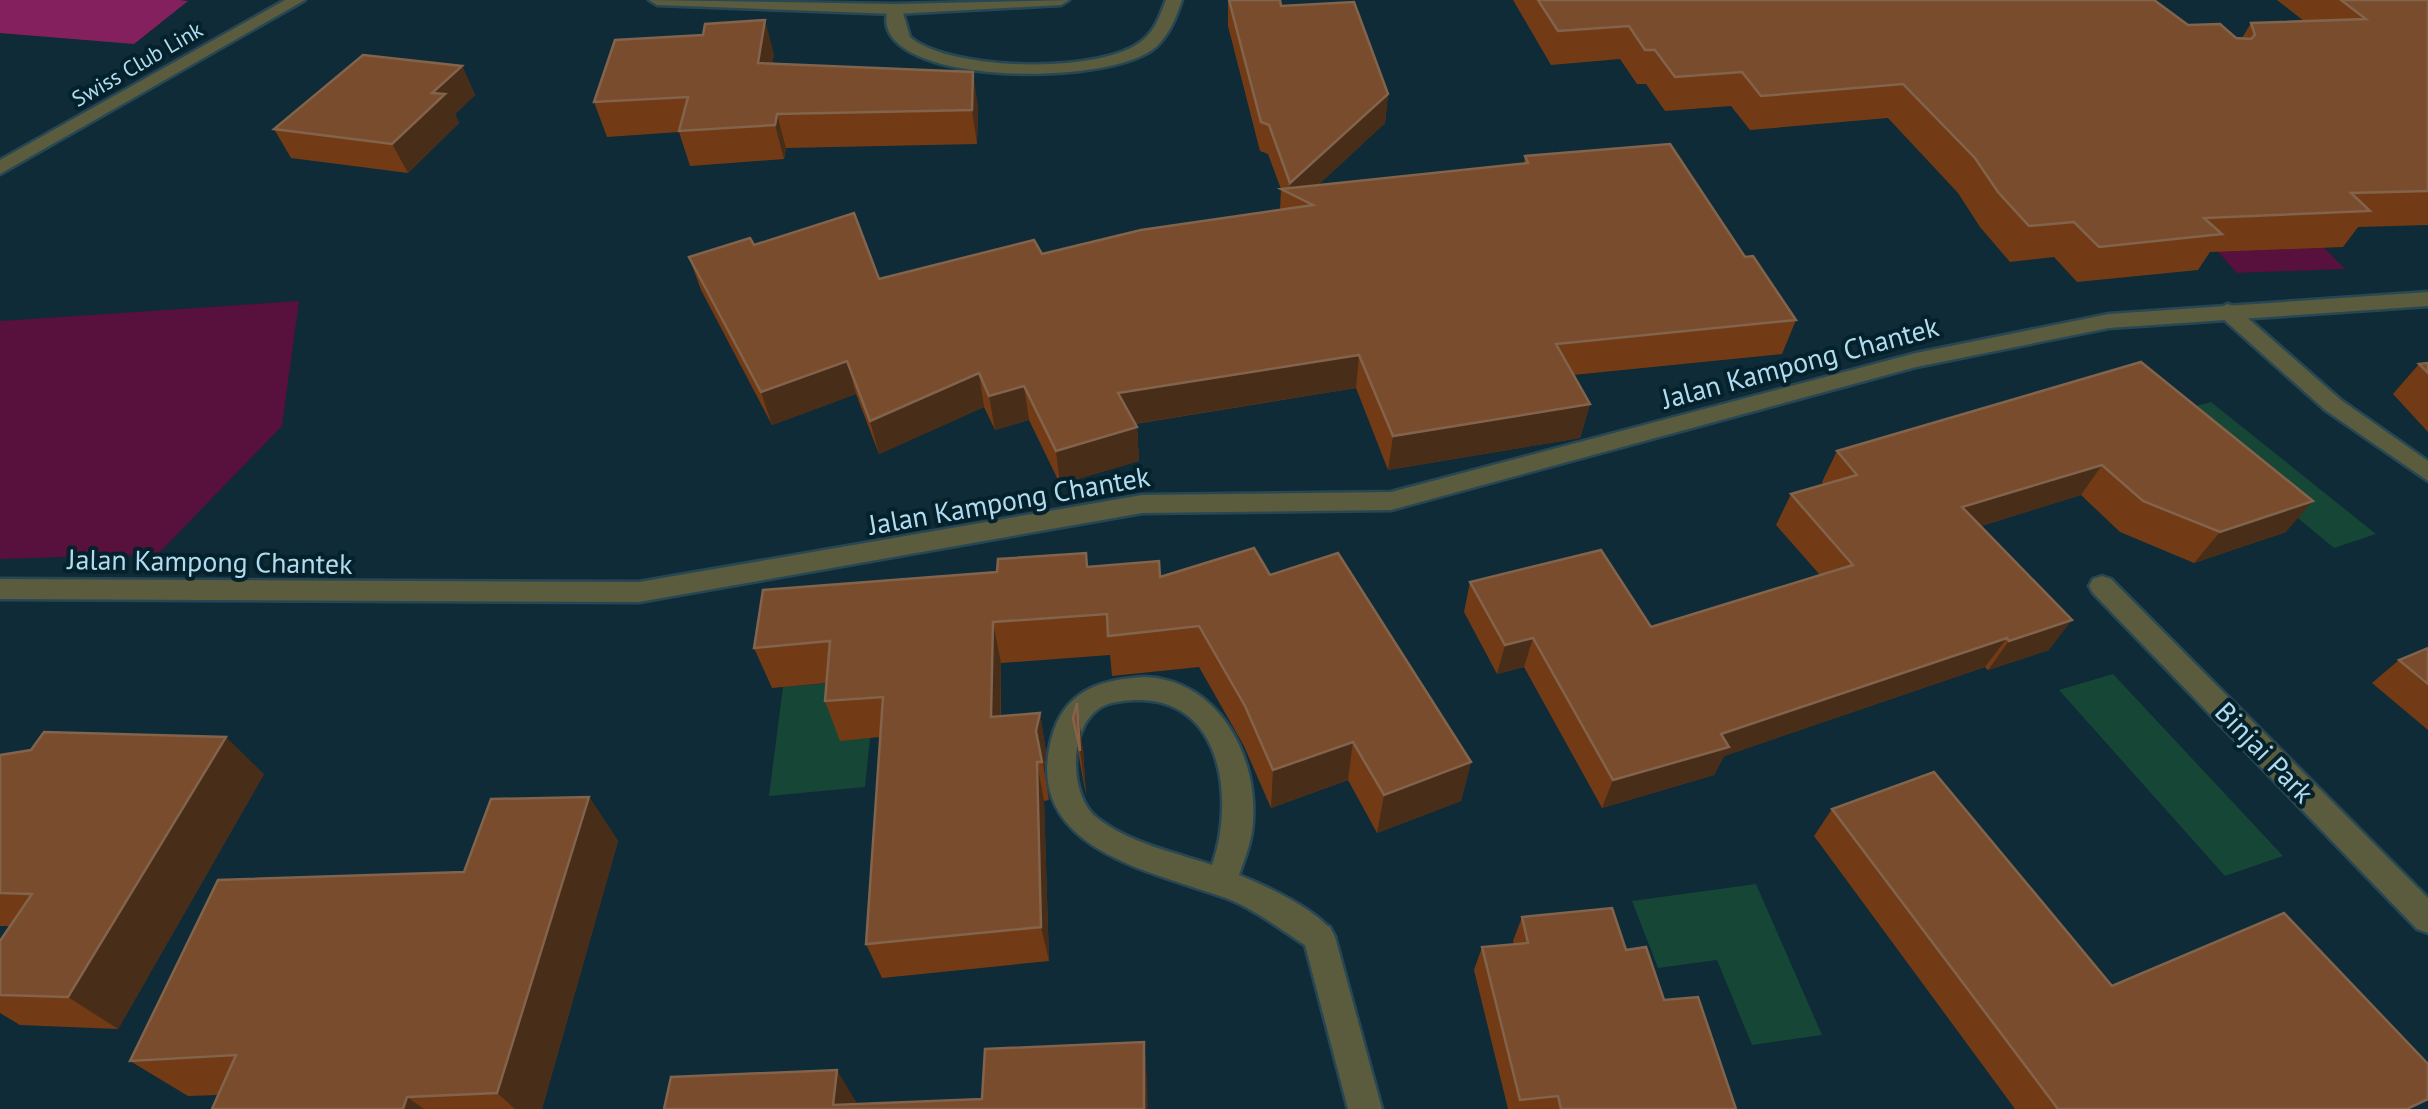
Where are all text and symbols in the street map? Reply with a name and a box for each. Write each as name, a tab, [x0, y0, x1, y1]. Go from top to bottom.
street label: Swiss Club Link	[67, 15, 208, 113]
street label: Jalan Kampong Chantek	[1657, 307, 1943, 417]
street label: Jalan Kampong Chantek	[864, 457, 1153, 543]
street label: Jalan Kampong Chantek	[66, 540, 353, 582]
street label: Binjai Park	[2208, 693, 2323, 811]

